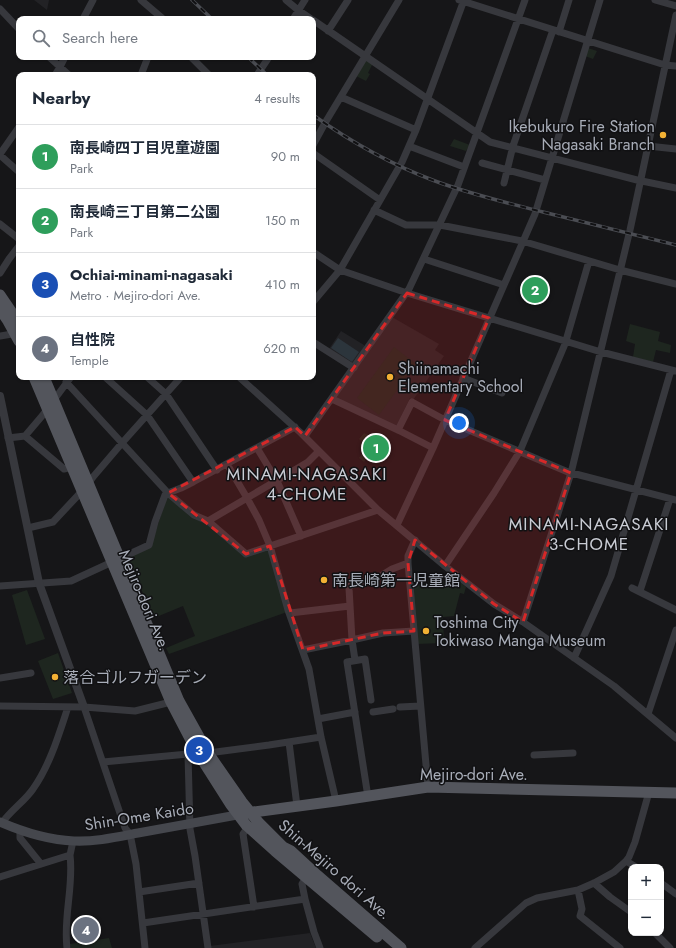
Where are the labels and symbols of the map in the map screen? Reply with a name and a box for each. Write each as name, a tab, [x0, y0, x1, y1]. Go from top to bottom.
place label: Ikebukuro Fire Station Nagasaki Branch	[509, 115, 655, 156]
marker: Ikebukuro Fire Station Nagasaki Branch	[658, 130, 668, 140]
pin: 2	[522, 275, 548, 305]
place label: Shiinamachi Elementary School	[398, 357, 523, 398]
marker: Shiinamachi Elementary School	[385, 372, 395, 382]
your location	[449, 413, 469, 433]
pin: 1	[363, 433, 389, 463]
district label: MINAMI-NAGASAKI 4-CHOME	[227, 462, 387, 506]
district label: MINAMI-NAGASAKI 3-CHOME	[509, 512, 669, 556]
street label: Mejiro-dori Ave.	[113, 546, 176, 654]
place label: 南長崎第一児童館	[332, 569, 460, 592]
marker: 南長崎第一児童館	[319, 575, 329, 585]
place label: Toshima City Tokiwaso Manga Museum	[434, 611, 606, 652]
marker: Toshima City Tokiwaso Manga Museum	[421, 626, 431, 636]
place label: 落合ゴルフガーデン	[63, 666, 207, 689]
marker: 落合ゴルフガーデン	[50, 672, 60, 682]
pin: 3	[186, 735, 212, 765]
street label: Mejiro-dori Ave.	[420, 763, 528, 786]
street label: Shin-Ome Kaido	[83, 796, 195, 836]
street label: Shin-Mejiro dori Ave.	[273, 814, 396, 925]
pin: 4	[73, 915, 99, 945]

